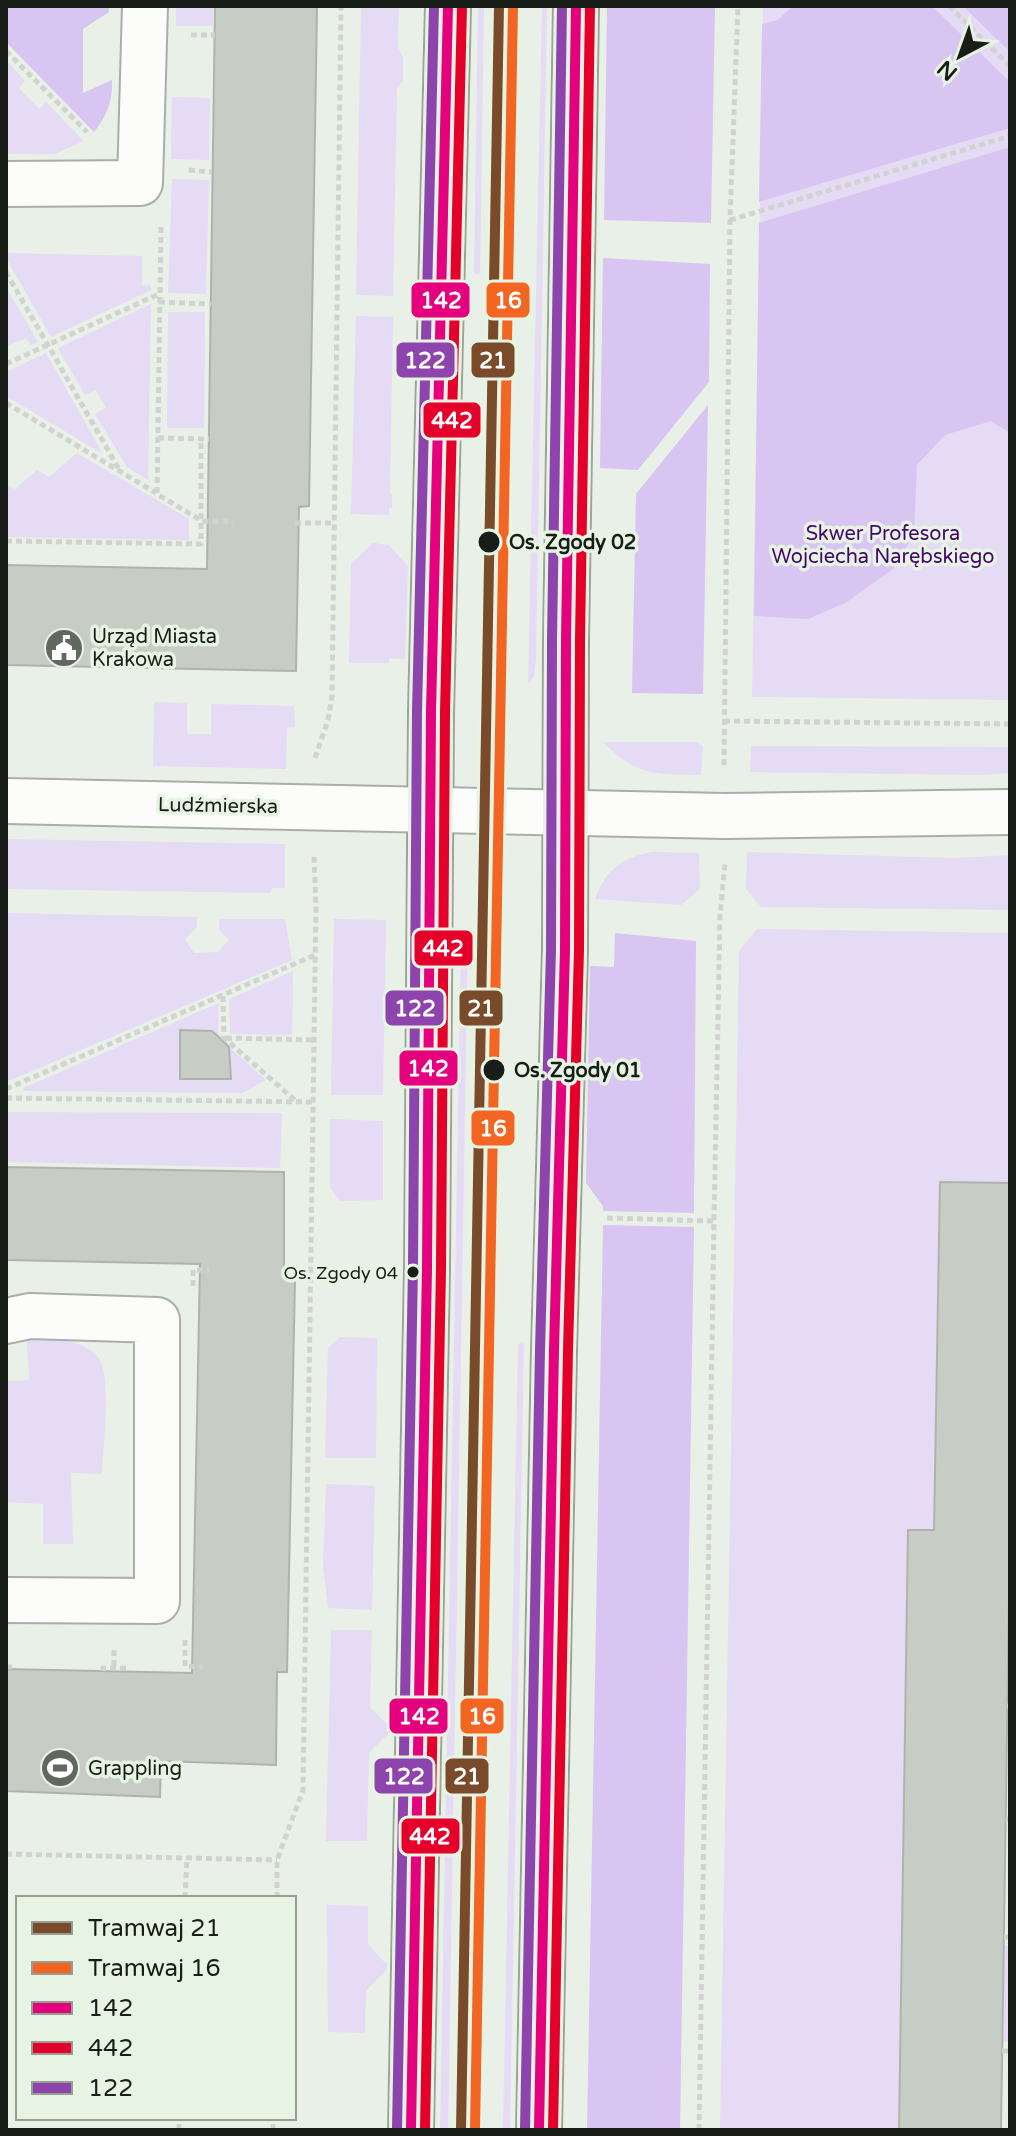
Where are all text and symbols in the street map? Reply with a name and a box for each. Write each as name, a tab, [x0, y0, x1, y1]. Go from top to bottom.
north arrow	[920, 16, 1000, 96]
text: N	[932, 55, 963, 86]
line badge: 142	[410, 281, 471, 319]
line badge: 16	[485, 281, 531, 319]
text: 142	[420, 288, 462, 314]
text: 16	[494, 288, 522, 314]
line badge: 122	[395, 341, 456, 379]
line badge: 21	[470, 341, 516, 379]
text: 122	[404, 348, 446, 374]
text: 21	[479, 348, 507, 374]
line badge: 442	[422, 401, 482, 439]
text: 442	[431, 408, 473, 434]
park label: Skwer Profesora Wojciecha Narębskiego	[772, 522, 994, 569]
marker: Os. Zgody 02	[476, 529, 502, 555]
place label: Os. Zgody 02	[509, 531, 636, 555]
place label: Urząd Miasta Krakowa	[92, 625, 217, 672]
public building icon: Urząd Miasta Krakowa	[43, 627, 85, 669]
street label: Ludźmierska	[158, 793, 278, 819]
line badge: 442	[413, 929, 474, 967]
text: 442	[422, 936, 464, 962]
line badge: 122	[384, 989, 445, 1027]
line badge: 21	[458, 989, 504, 1027]
text: 122	[394, 996, 436, 1022]
text: 21	[467, 996, 495, 1022]
line badge: 142	[398, 1049, 459, 1087]
text: 142	[407, 1056, 449, 1082]
marker: Os. Zgody 01	[481, 1057, 507, 1083]
place label: Os. Zgody 01	[514, 1059, 641, 1083]
line badge: 16	[470, 1109, 516, 1147]
text: 16	[479, 1116, 507, 1142]
place label: Os. Zgody 04	[283, 1262, 398, 1284]
marker: Os. Zgody 04	[405, 1264, 421, 1280]
line badge: 142	[388, 1697, 449, 1735]
line badge: 16	[459, 1697, 505, 1735]
text: 142	[398, 1704, 440, 1730]
text: 16	[468, 1704, 496, 1730]
sports icon: Grappling	[39, 1747, 81, 1789]
place label: Grappling	[88, 1757, 182, 1781]
line badge: 122	[373, 1757, 434, 1795]
line badge: 21	[444, 1757, 490, 1795]
text: 122	[383, 1764, 425, 1790]
text: 21	[453, 1764, 481, 1790]
line badge: 442	[400, 1817, 461, 1855]
text: 442	[409, 1824, 451, 1850]
legend	[16, 1896, 296, 2120]
text: Tramwaj 21	[88, 1914, 221, 1943]
text: Tramwaj 16	[88, 1954, 221, 1983]
text: 142	[88, 1994, 133, 2023]
text: 442	[88, 2034, 133, 2063]
text: 122	[88, 2074, 133, 2103]

